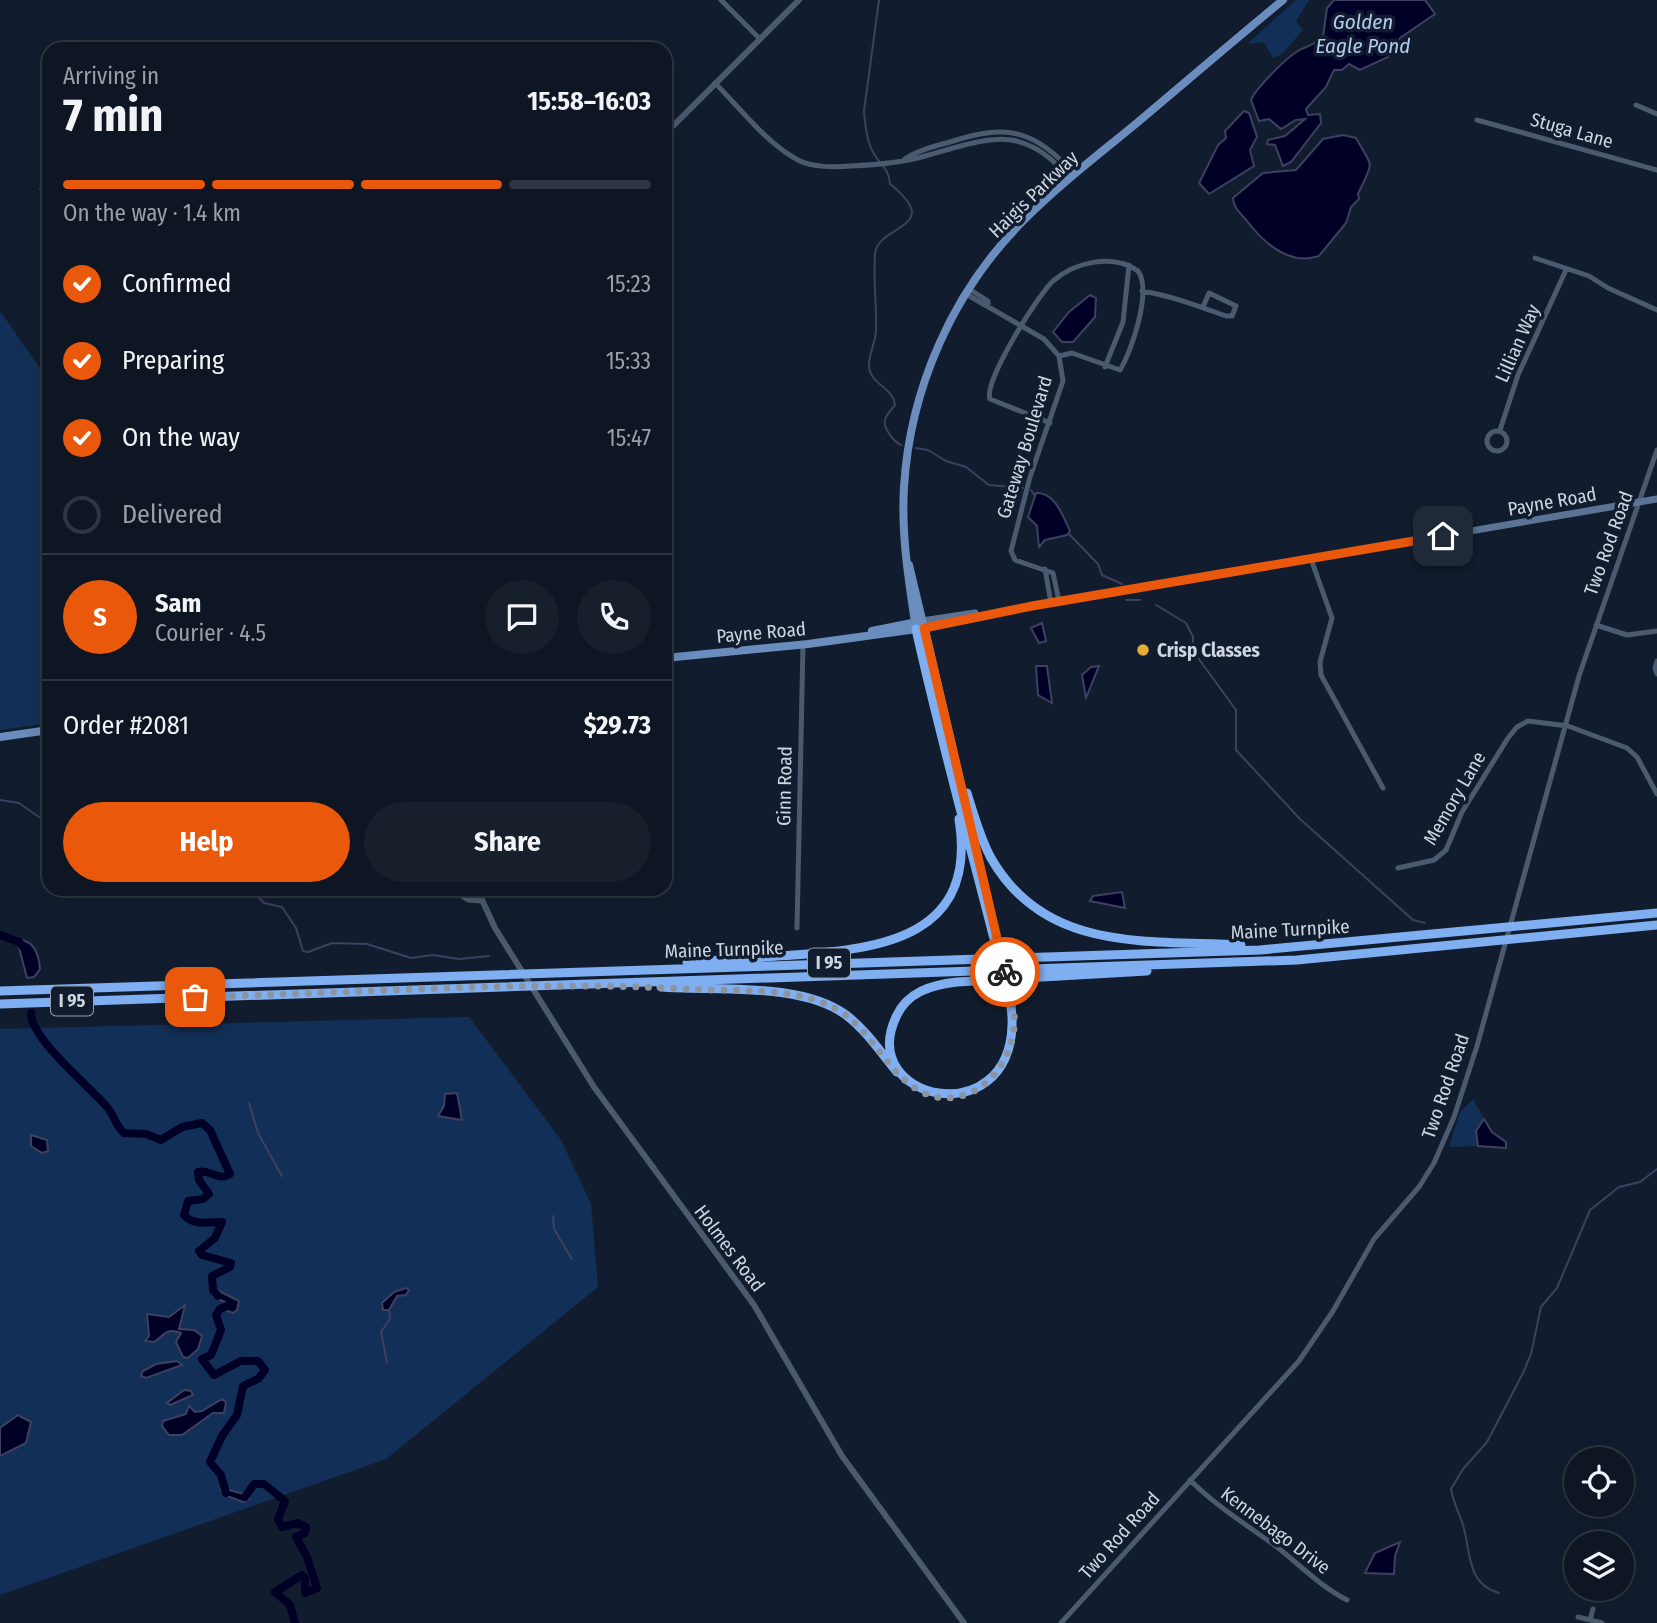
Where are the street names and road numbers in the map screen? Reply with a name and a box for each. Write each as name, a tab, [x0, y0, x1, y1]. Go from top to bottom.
street label: Stuga Lane	[1528, 108, 1616, 153]
street label: Haigis Parkway	[984, 146, 1083, 243]
street label: Lillian Way	[1490, 300, 1545, 386]
street label: Gateway Boulevard	[992, 373, 1057, 521]
street label: Payne Road	[1506, 482, 1598, 521]
street label: Two Rod Road	[1579, 488, 1638, 598]
street label: Payne Road	[715, 617, 807, 648]
street label: Ginn Road	[772, 746, 797, 826]
street label: Memory Lane	[1418, 747, 1490, 849]
street label: Maine Turnpike	[1230, 915, 1350, 944]
street label: Maine Turnpike	[664, 936, 784, 963]
road number: I 95	[808, 948, 850, 978]
road number: I 95	[51, 986, 93, 1016]
street label: Two Rod Road	[1417, 1031, 1474, 1142]
street label: Holmes Road	[690, 1200, 770, 1296]
street label: Kennebago Drive	[1216, 1482, 1335, 1579]
street label: Two Rod Road	[1074, 1487, 1164, 1584]

